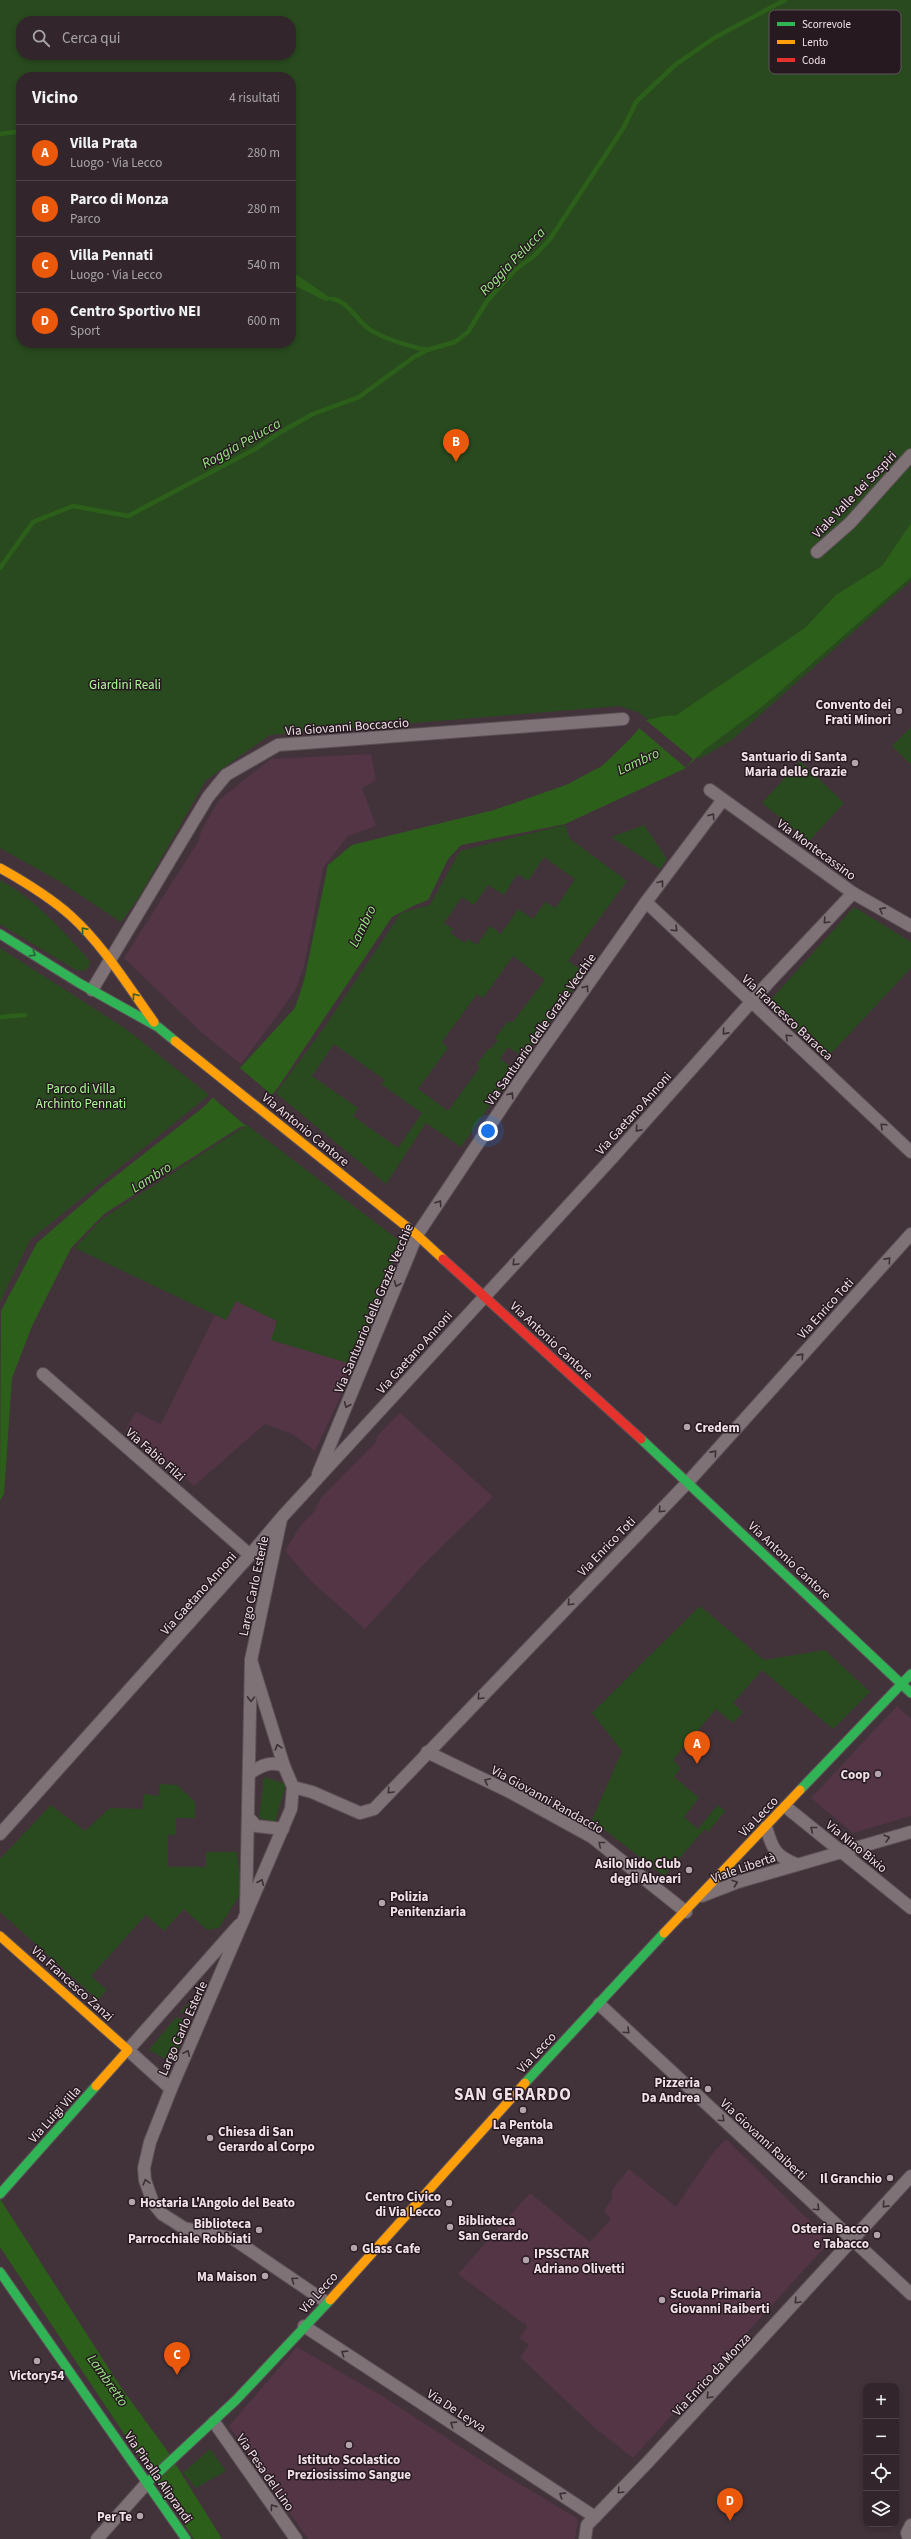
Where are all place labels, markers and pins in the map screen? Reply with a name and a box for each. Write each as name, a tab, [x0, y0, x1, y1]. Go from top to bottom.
pin: B	[443, 429, 469, 462]
place label: Convento dei Frati Minori	[816, 696, 891, 729]
marker: Convento dei Frati Minori	[894, 706, 904, 716]
place label: Santuario di Santa Maria delle Grazie	[741, 748, 847, 781]
marker: Santuario di Santa Maria delle Grazie	[850, 758, 860, 768]
place label: Credem	[695, 1419, 740, 1437]
marker: Credem	[682, 1422, 692, 1432]
pin: A	[684, 1731, 710, 1764]
place label: Coop	[841, 1766, 870, 1784]
marker: Coop	[873, 1769, 883, 1779]
place label: Asilo Nido Club degli Alveari	[594, 1855, 681, 1888]
marker: Asilo Nido Club degli Alveari	[684, 1865, 694, 1875]
place label: Polizia Penitenziaria	[390, 1888, 466, 1921]
marker: Polizia Penitenziaria	[377, 1898, 387, 1908]
place label: Pizzeria Da Andrea	[641, 2074, 700, 2107]
marker: Pizzeria Da Andrea	[703, 2084, 713, 2094]
marker: La Pentola Vegana	[518, 2105, 528, 2115]
place label: La Pentola Vegana	[493, 2116, 553, 2149]
place label: Chiesa di San Gerardo al Corpo	[218, 2123, 315, 2156]
marker: Chiesa di San Gerardo al Corpo	[205, 2133, 215, 2143]
place label: Il Granchio	[820, 2170, 882, 2188]
marker: Il Granchio	[885, 2173, 895, 2183]
place label: Centro Civico di Via Lecco	[365, 2188, 441, 2221]
place label: Hostaria L'Angolo del Beato	[140, 2194, 295, 2212]
marker: Hostaria L'Angolo del Beato	[127, 2197, 137, 2207]
marker: Centro Civico di Via Lecco	[444, 2198, 454, 2208]
place label: Biblioteca San Gerardo	[458, 2212, 529, 2245]
place label: Biblioteca Parrocchiale Robbiati	[128, 2215, 251, 2248]
place label: Osteria Bacco e Tabacco	[792, 2220, 869, 2253]
marker: Biblioteca San Gerardo	[445, 2222, 455, 2232]
marker: Biblioteca Parrocchiale Robbiati	[254, 2225, 264, 2235]
marker: Osteria Bacco e Tabacco	[872, 2230, 882, 2240]
place label: Glass Cafe	[362, 2240, 421, 2258]
marker: Glass Cafe	[349, 2243, 359, 2253]
place label: IPSSCTAR Adriano Olivetti	[533, 2245, 625, 2278]
marker: IPSSCTAR Adriano Olivetti	[521, 2255, 531, 2265]
place label: Ma Maison	[197, 2268, 257, 2286]
marker: Ma Maison	[260, 2271, 270, 2281]
place label: Scuola Primaria Giovanni Raiberti	[670, 2285, 770, 2318]
marker: Scuola Primaria Giovanni Raiberti	[657, 2295, 667, 2305]
pin: C	[164, 2342, 190, 2375]
marker: Victory54	[32, 2356, 42, 2366]
place label: Victory54	[9, 2367, 64, 2385]
marker: Istituto Scolastico Preziosissimo Sangue	[344, 2440, 354, 2450]
place label: Istituto Scolastico Preziosissimo Sangue	[287, 2451, 411, 2484]
pin: D	[717, 2488, 743, 2521]
place label: Per Te	[97, 2508, 132, 2526]
marker: Per Te	[135, 2511, 145, 2521]

